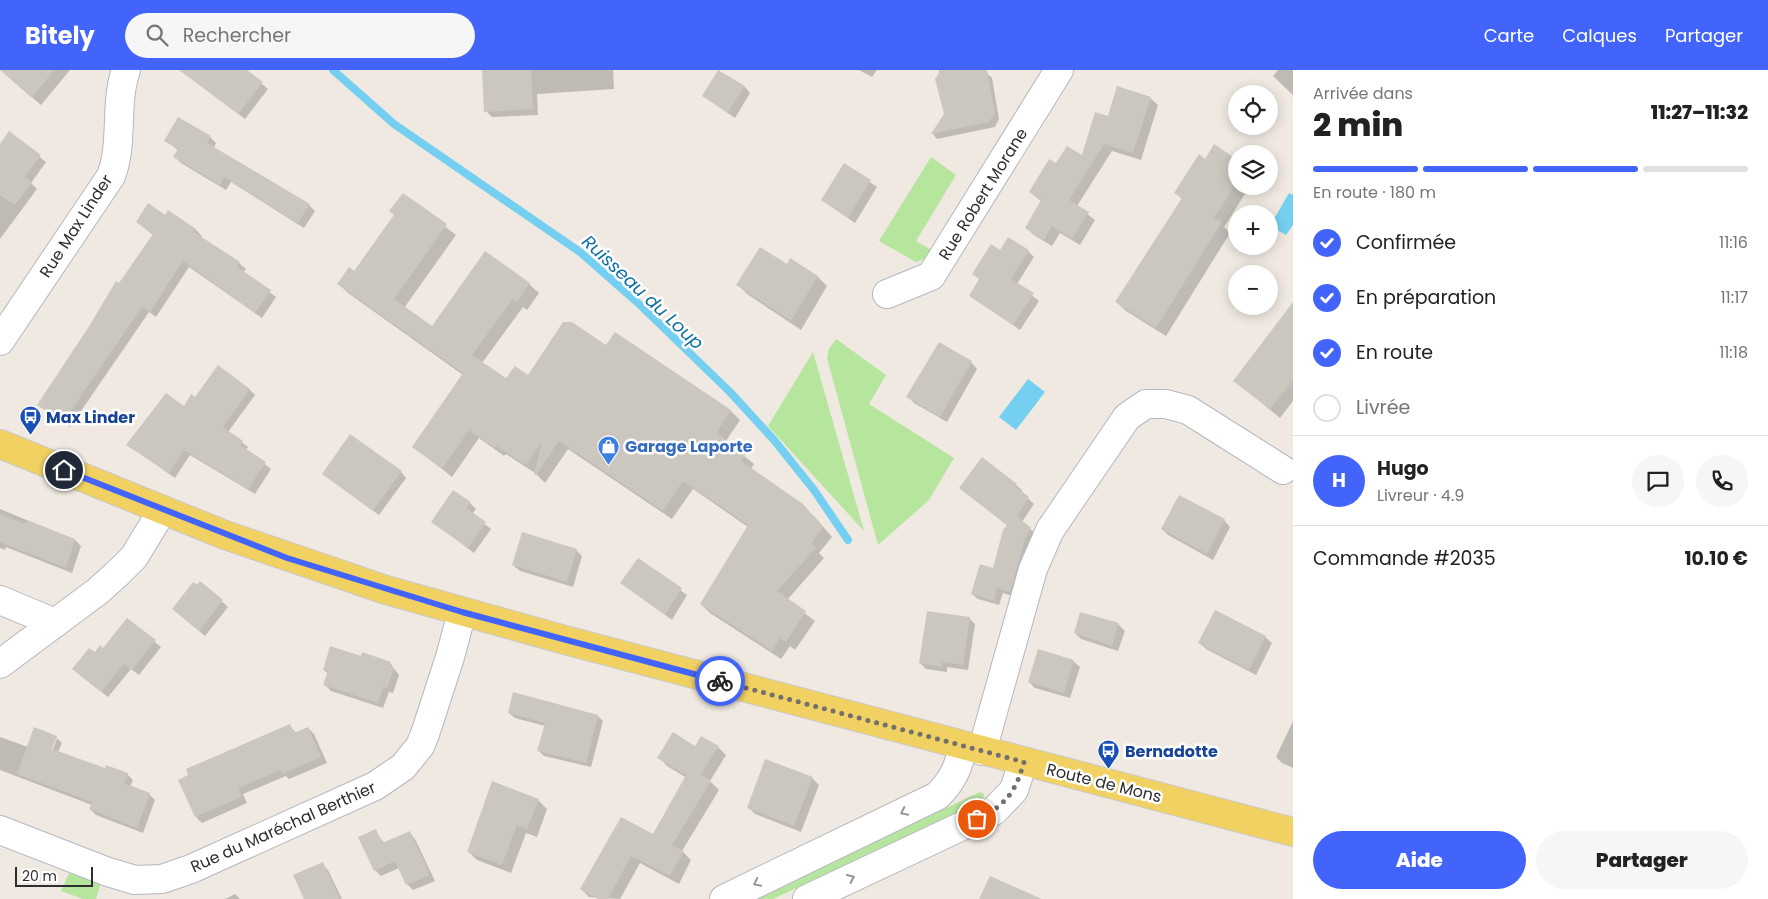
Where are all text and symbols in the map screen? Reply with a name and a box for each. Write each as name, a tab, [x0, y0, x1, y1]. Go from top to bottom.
search box	[125, 13, 475, 58]
text: Bitely	[25, 19, 95, 52]
icon: search	[143, 21, 171, 49]
text: Rechercher	[183, 22, 291, 49]
text: Carte	[1484, 23, 1534, 48]
text: Calques	[1562, 23, 1637, 48]
text: Partager	[1665, 23, 1743, 48]
text: Arrivée dans	[1313, 82, 1413, 105]
map controls	[1228, 85, 1278, 315]
button: locate	[1228, 85, 1278, 135]
text: 11:27–11:32	[1651, 99, 1748, 126]
text: 2 min	[1313, 102, 1403, 147]
street label: Rue Robert Morane	[933, 123, 1033, 264]
button: layers	[1228, 145, 1278, 195]
street label: Rue Max Linder	[34, 170, 118, 282]
text: En route · 180 m	[1313, 181, 1436, 204]
button: +	[1228, 205, 1278, 255]
water label: Ruisseau du Loup	[577, 229, 709, 355]
icon: check	[1313, 229, 1341, 257]
text: Confirmée	[1356, 229, 1456, 256]
text: 11:16	[1719, 231, 1748, 254]
button: −	[1228, 265, 1278, 315]
icon: check	[1313, 284, 1341, 312]
text: En préparation	[1356, 284, 1496, 311]
text: 11:17	[1720, 286, 1748, 309]
icon: check	[1313, 339, 1341, 367]
text: En route	[1356, 339, 1433, 366]
text: 11:18	[1719, 341, 1748, 364]
text: Livrée	[1356, 394, 1410, 421]
bus stop icon: Max Linder	[18, 405, 42, 436]
place label: Max Linder	[46, 406, 135, 429]
shop icon: Garage Laporte	[597, 434, 621, 465]
place label: Garage Laporte	[625, 435, 753, 458]
pin	[43, 449, 85, 491]
text: Hugo	[1377, 455, 1429, 482]
button: chat	[1632, 455, 1684, 507]
button: phone	[1696, 455, 1748, 507]
icon: home	[50, 456, 78, 484]
text: H	[1332, 467, 1346, 494]
text: Livreur · 4.9	[1377, 484, 1464, 507]
text: Commande #2035	[1313, 545, 1496, 572]
text: 10.10 €	[1684, 545, 1748, 572]
courier	[695, 656, 745, 706]
icon: bike	[706, 667, 734, 695]
bus stop icon: Bernadotte	[1097, 739, 1121, 770]
place label: Bernadotte	[1125, 740, 1218, 763]
street label: Route de Mons	[1044, 758, 1164, 808]
street label: Rue du Maréchal Berthier	[187, 776, 379, 878]
pin	[956, 798, 998, 840]
icon: bag	[963, 805, 991, 833]
one-way arrow	[900, 806, 909, 816]
button: Aide	[1313, 831, 1526, 889]
button: Partager	[1536, 831, 1748, 889]
scale bar	[15, 864, 92, 887]
text: 20 m	[22, 866, 57, 886]
one-way arrow	[846, 874, 855, 884]
one-way arrow	[754, 877, 763, 887]

